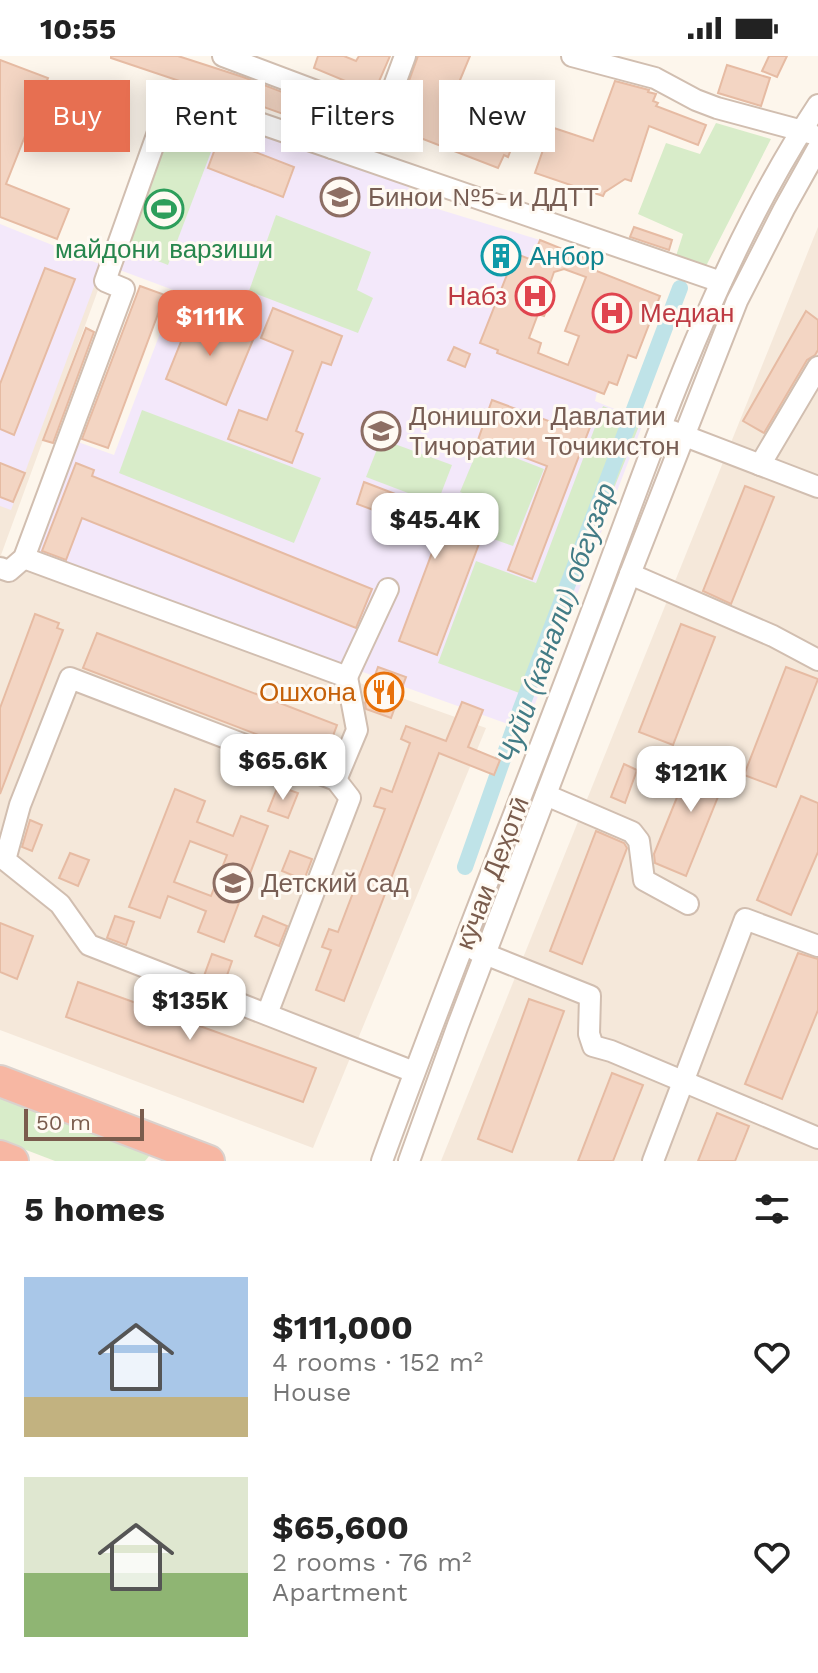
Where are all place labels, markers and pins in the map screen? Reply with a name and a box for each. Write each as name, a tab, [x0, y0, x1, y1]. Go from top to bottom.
school or university icon: Бинои №5-и ДДТТ	[319, 176, 361, 218]
place label: Бинои №5-и ДДТТ	[368, 182, 599, 212]
sports icon: майдони варзиши	[143, 188, 185, 230]
place label: майдони варзиши	[55, 234, 273, 264]
building icon: Анбор	[480, 235, 522, 277]
place label: Анбор	[529, 241, 605, 271]
hospital icon: Набз	[514, 275, 556, 317]
place label: Набз	[448, 281, 507, 311]
pin: $111K	[154, 290, 266, 358]
hospital icon: Медиан	[591, 292, 633, 334]
place label: Медиан	[640, 298, 734, 328]
place label: Донишгохи Давлатии Тичоратии Точикистон	[409, 401, 680, 461]
school or university icon: Донишгохи Давлатии Тичоратии Точикистон	[360, 410, 402, 452]
pin: $45.4K	[370, 493, 500, 561]
restaurant icon: Ошхона	[363, 671, 405, 713]
place label: Ошхона	[259, 677, 357, 707]
pin: $65.6K	[218, 734, 348, 802]
pin: $121K	[635, 746, 747, 814]
school or university icon: Детский сад	[212, 862, 254, 904]
place label: Детский сад	[261, 868, 409, 898]
pin: $135K	[134, 974, 246, 1042]

